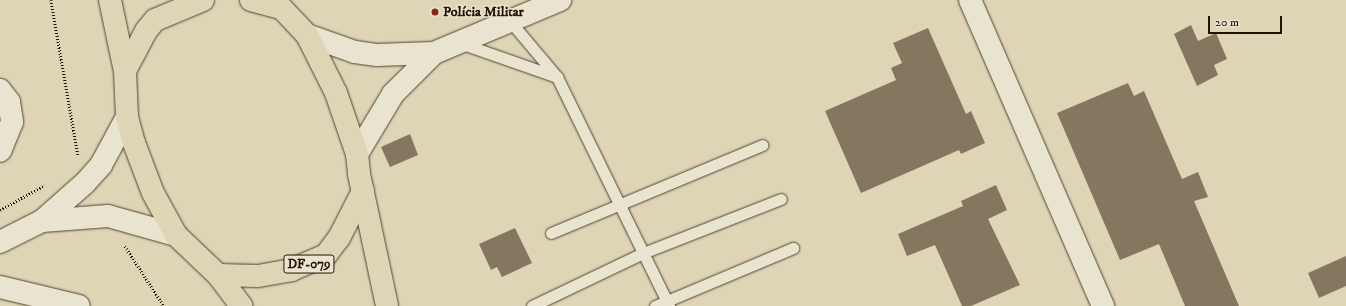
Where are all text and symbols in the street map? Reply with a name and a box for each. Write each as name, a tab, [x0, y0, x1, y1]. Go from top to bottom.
place label: Polícia Militar	[443, 4, 524, 20]
marker: Polícia Militar	[430, 7, 440, 17]
scale bar	[1210, 8, 1284, 34]
text: 20 m	[1215, 15, 1239, 30]
road number: DF-079	[283, 253, 335, 275]

